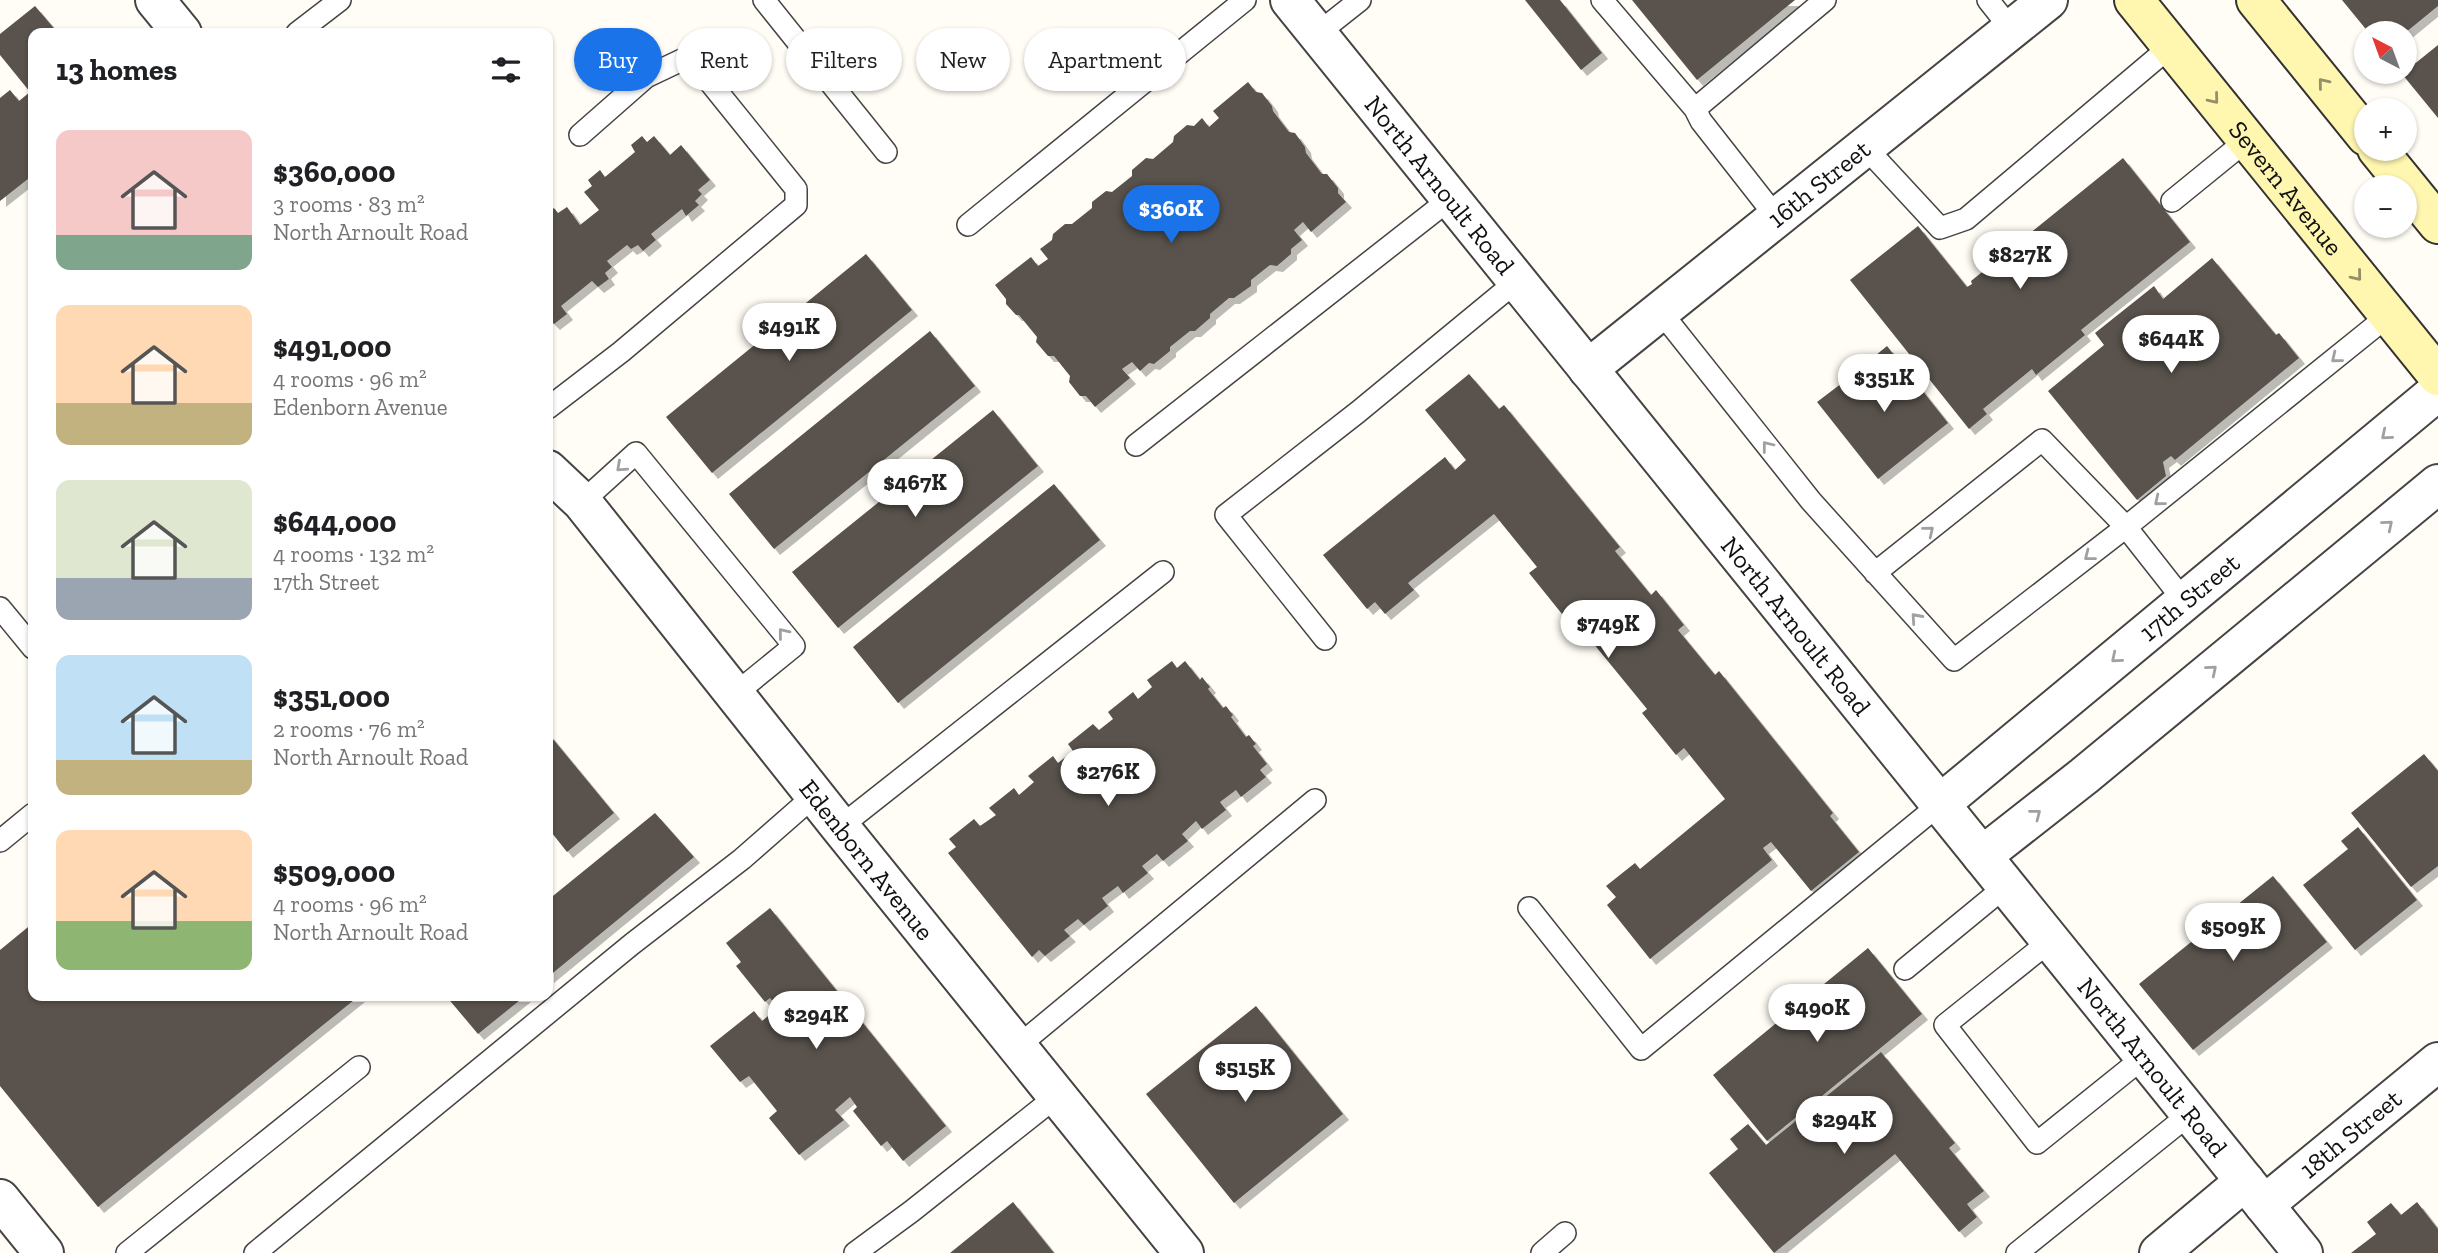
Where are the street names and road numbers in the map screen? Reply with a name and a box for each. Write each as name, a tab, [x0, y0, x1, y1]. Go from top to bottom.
street label: North Arnoult Road	[1358, 89, 1522, 281]
street label: Severn Avenue	[2222, 114, 2350, 262]
street label: 16th Street	[1761, 133, 1877, 235]
street label: North Arnoult Road	[1714, 530, 1878, 722]
street label: 17th Street	[2133, 546, 2246, 648]
street label: Edenborn Avenue	[792, 773, 941, 947]
street label: North Arnoult Road	[2071, 971, 2234, 1163]
street label: 18th Street	[2293, 1082, 2408, 1185]

